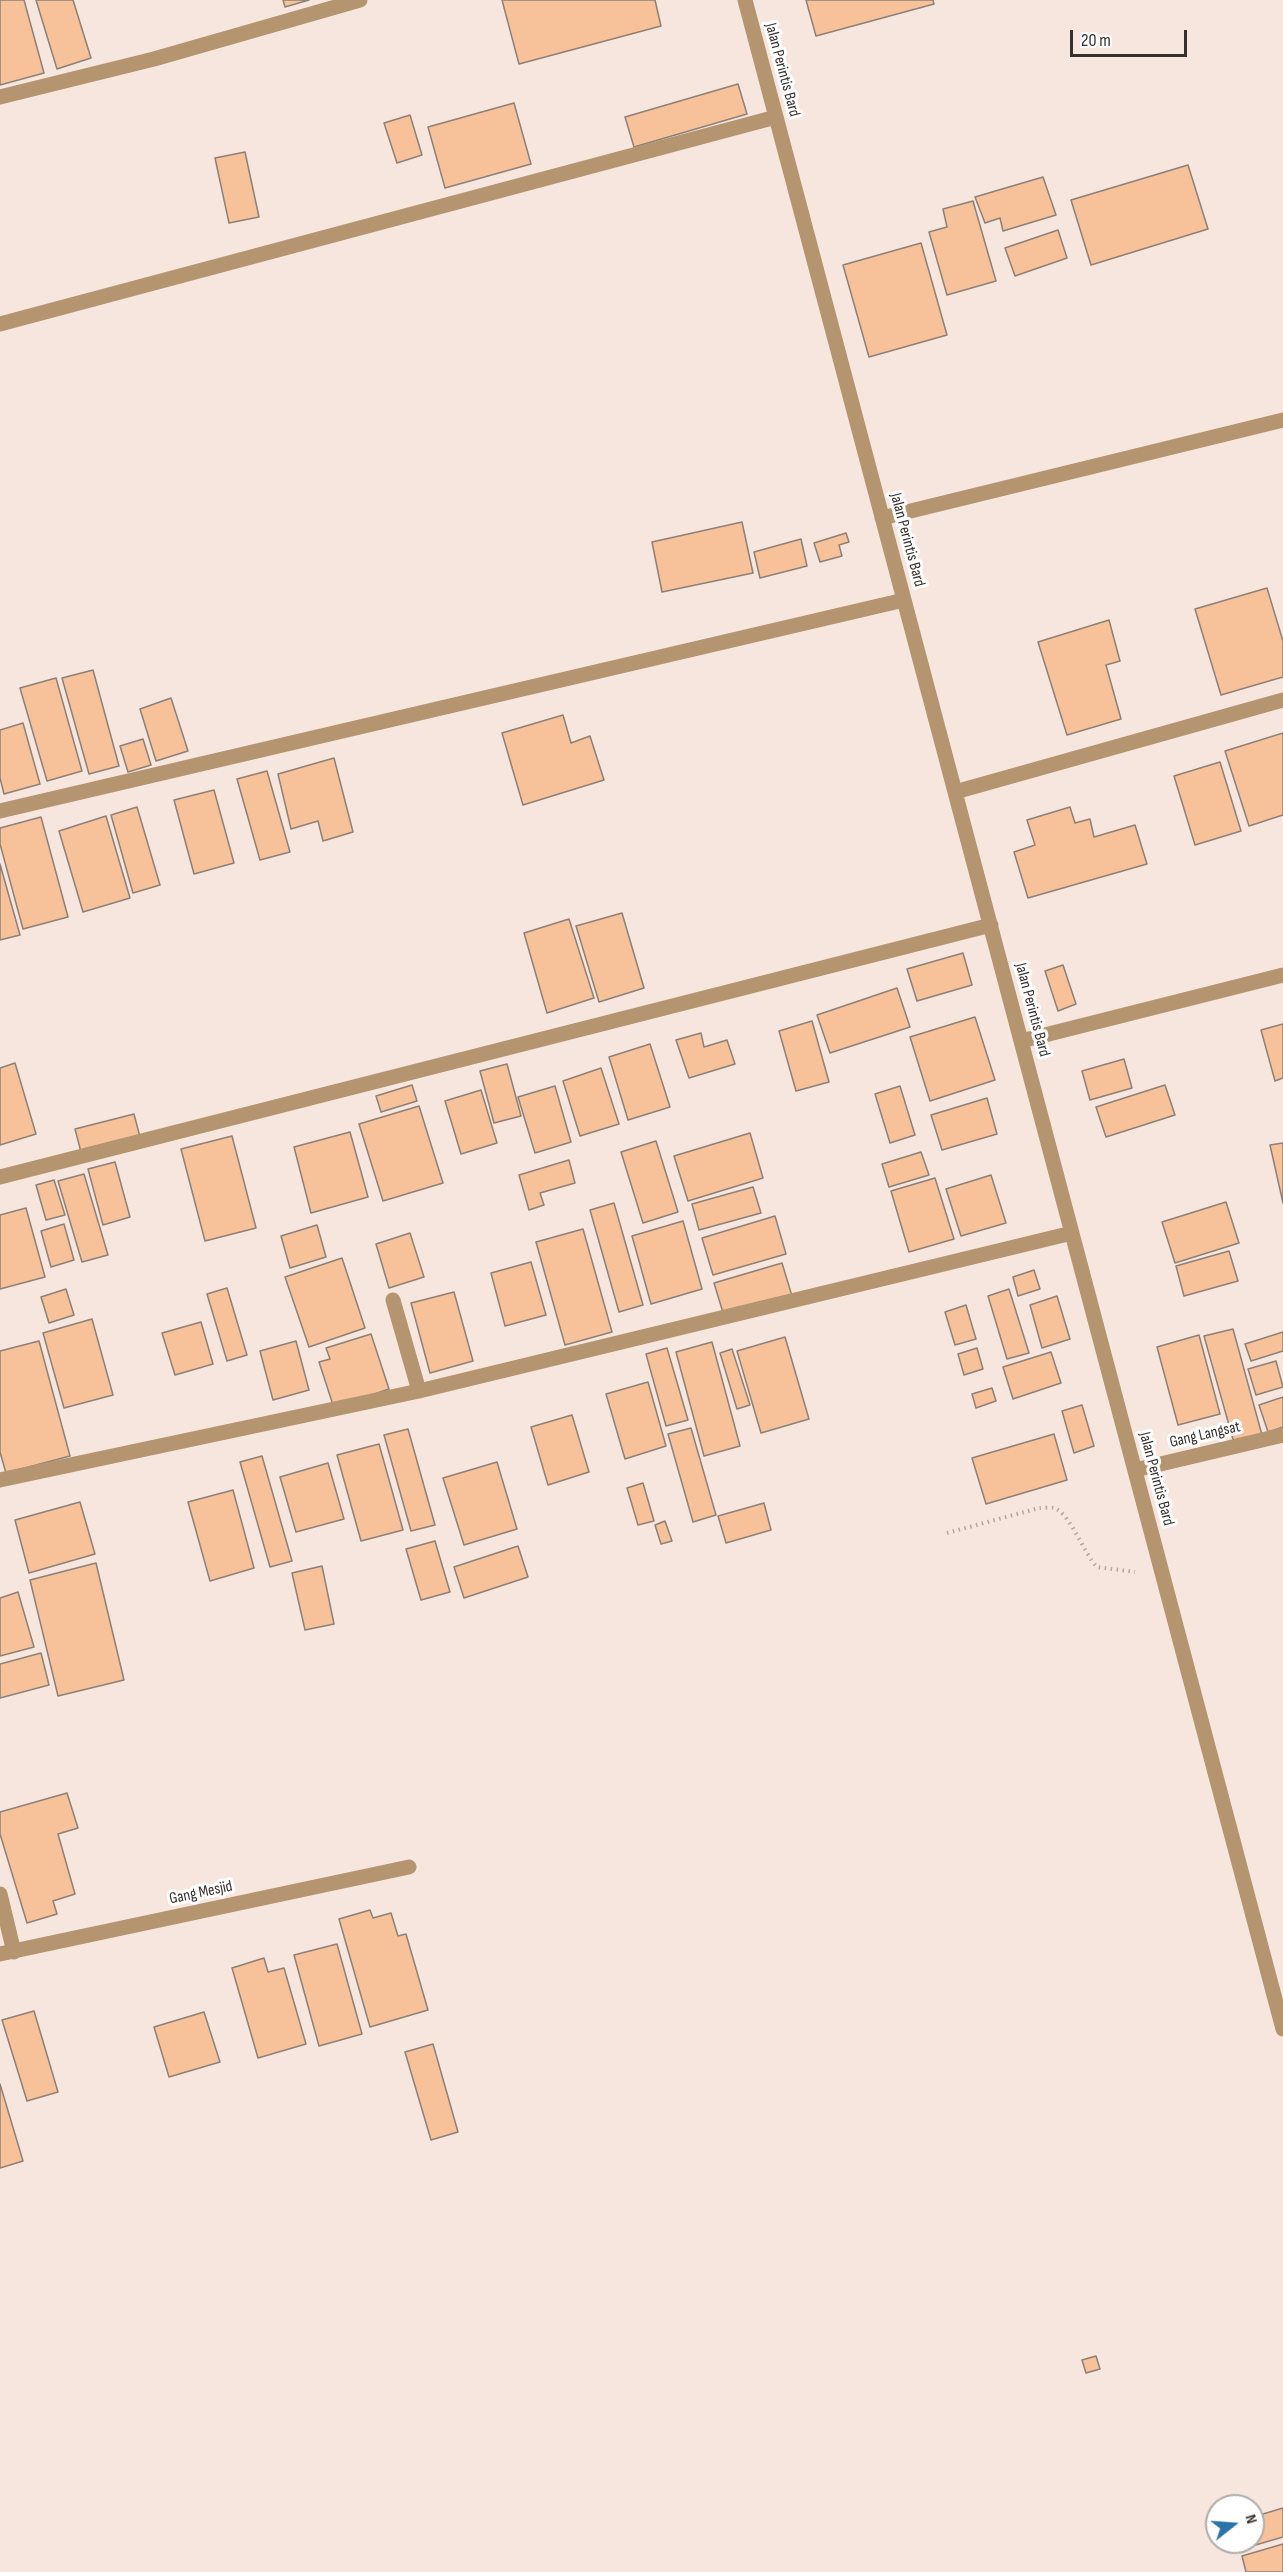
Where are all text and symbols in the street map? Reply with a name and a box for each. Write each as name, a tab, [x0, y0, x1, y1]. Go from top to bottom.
scale bar	[1073, 18, 1190, 56]
street label: Jalan Perintis Bard	[760, 21, 804, 119]
text: 20 m	[1081, 30, 1111, 51]
street label: Jalan Perintis Bard	[885, 491, 929, 589]
street label: Jalan Perintis Bard	[1010, 961, 1054, 1059]
street label: Gang Langsat	[1168, 1418, 1242, 1452]
street label: Jalan Perintis Bard	[1134, 1430, 1178, 1528]
street label: Gang Mesjid	[168, 1877, 234, 1909]
north arrow	[1205, 2494, 1265, 2554]
text: N	[1240, 2512, 1261, 2526]

